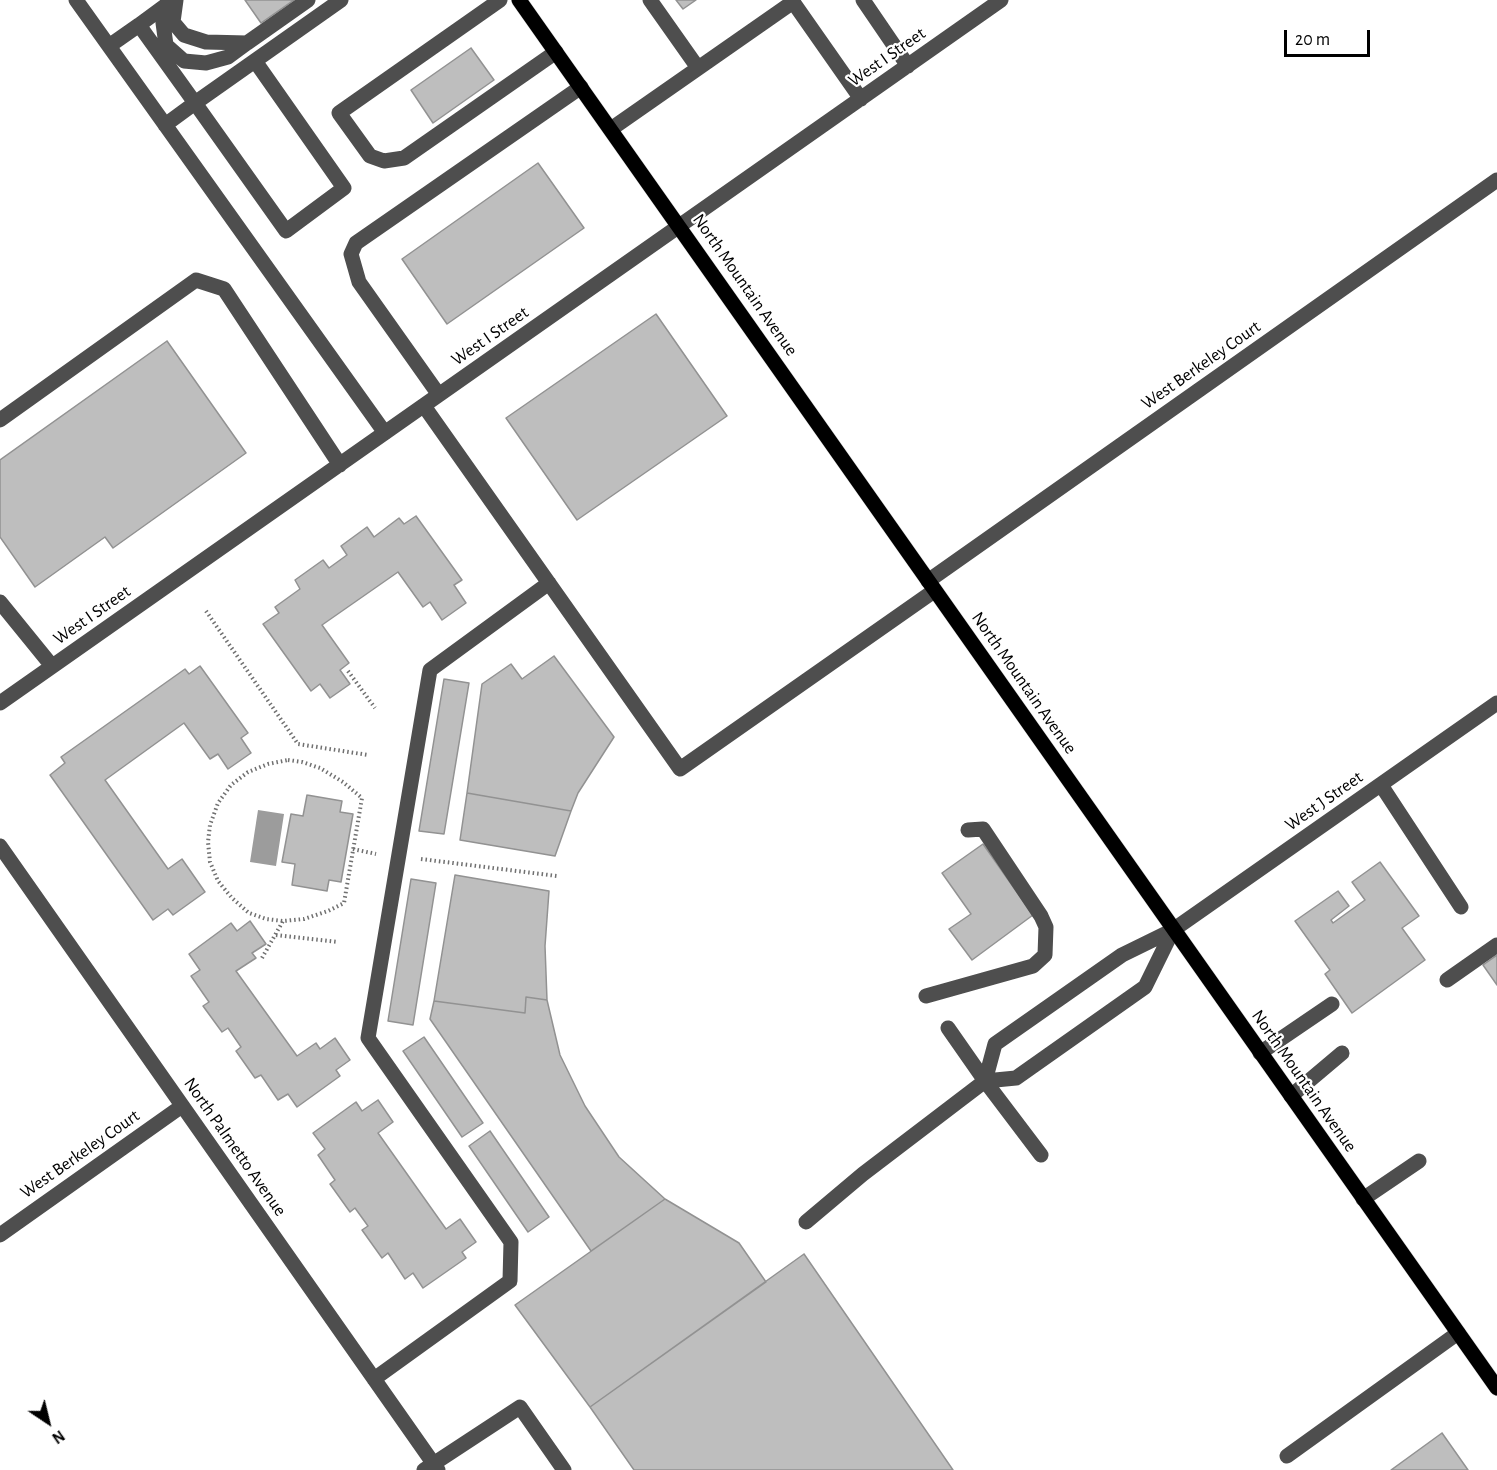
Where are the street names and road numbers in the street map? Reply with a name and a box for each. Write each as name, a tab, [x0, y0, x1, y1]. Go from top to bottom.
street label: West I Street	[844, 23, 930, 91]
street label: North Mountain Avenue	[688, 210, 802, 360]
street label: West I Street	[447, 302, 533, 370]
street label: West Berkeley Court	[1137, 316, 1265, 414]
street label: West I Street	[49, 581, 135, 649]
street label: North Mountain Avenue	[967, 608, 1081, 758]
street label: West J Street	[1281, 766, 1367, 836]
street label: North Mountain Avenue	[1247, 1006, 1361, 1156]
street label: North Palmetto Avenue	[179, 1073, 291, 1221]
street label: West Berkeley Court	[16, 1105, 144, 1203]

